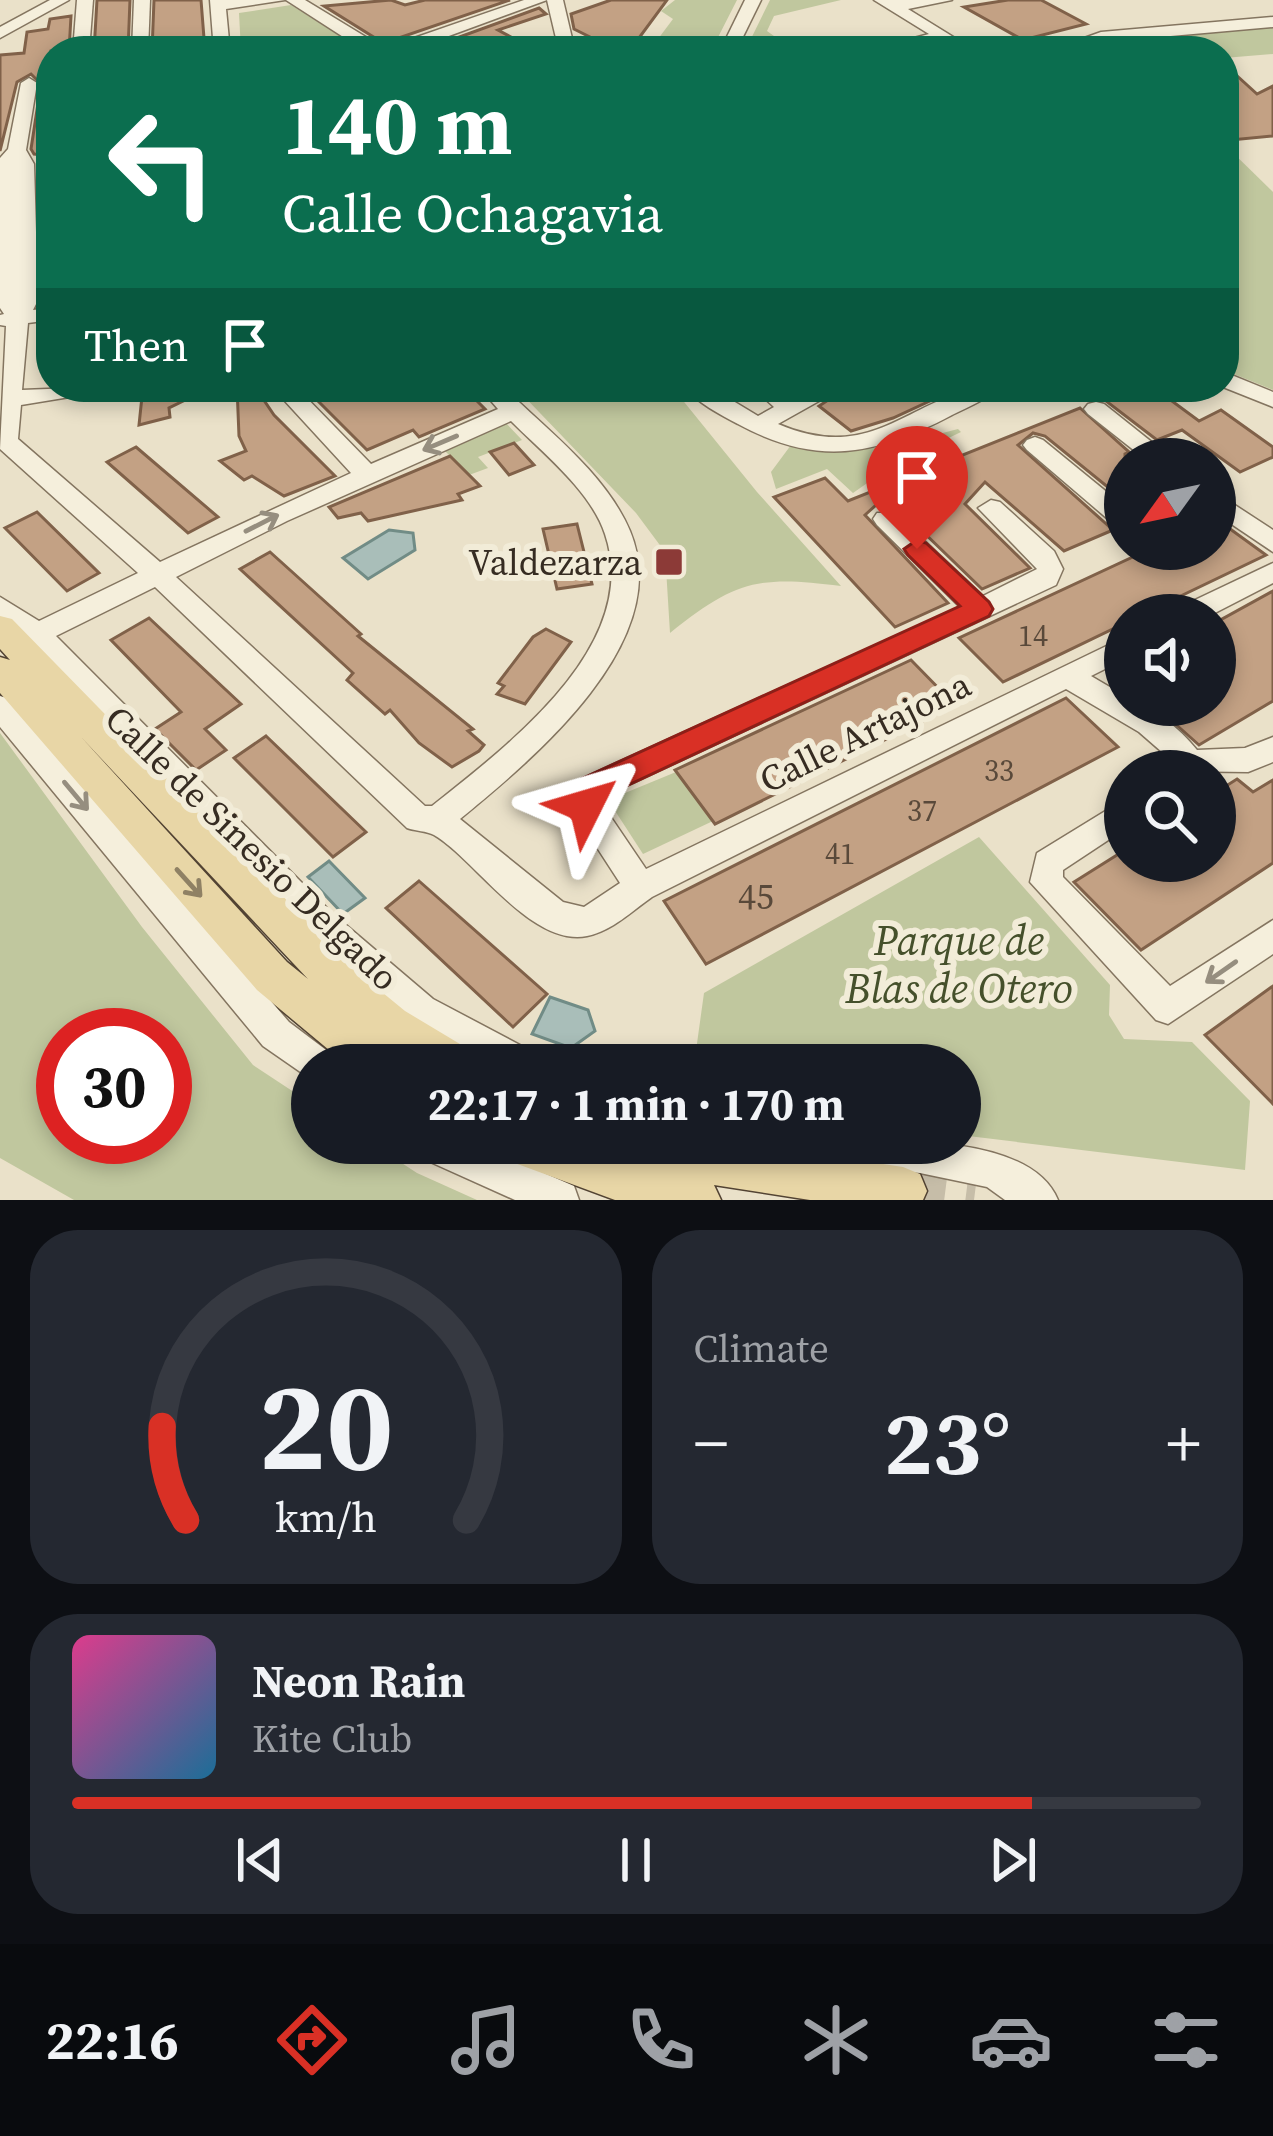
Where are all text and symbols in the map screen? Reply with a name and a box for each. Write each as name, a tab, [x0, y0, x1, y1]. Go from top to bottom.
text: 140 m	[282, 67, 513, 182]
icon: left	[84, 84, 240, 240]
text: Calle Ochagavia	[282, 176, 663, 250]
icon: arrive	[212, 312, 278, 378]
text: Then	[84, 314, 188, 376]
pin	[866, 426, 968, 549]
one-way arrow	[422, 434, 459, 455]
north arrow	[1104, 438, 1236, 570]
map controls	[1104, 438, 1236, 882]
icon: arrive	[884, 444, 950, 510]
one-way arrow	[244, 511, 279, 534]
place label: Valdezarza	[468, 538, 643, 587]
marker: Valdezarza	[653, 546, 685, 578]
button: sound	[1104, 594, 1236, 726]
house number: 14	[1018, 615, 1048, 656]
street label: Calle Artajona	[751, 660, 979, 804]
street label: Calle de Sinesio Delgado	[94, 695, 410, 1001]
position arrow	[523, 743, 649, 869]
house number: 33	[984, 750, 1014, 791]
button: search	[1104, 750, 1236, 882]
one-way arrow	[62, 780, 88, 812]
house number: 37	[907, 790, 937, 831]
house number: 41	[825, 833, 855, 874]
one-way arrow	[175, 867, 202, 898]
house number: 45	[738, 872, 774, 921]
park label: Parque de Blas de Otero	[844, 911, 1073, 1017]
one-way arrow	[1204, 959, 1238, 984]
speed limit sign: 30	[36, 1008, 192, 1164]
text: 22:17 · 1 min · 170 m	[428, 1073, 844, 1135]
text: Climate	[694, 1322, 829, 1375]
text: 20	[258, 1340, 393, 1511]
text: 23°	[884, 1381, 1011, 1504]
text: −	[694, 1398, 728, 1488]
text: +	[1166, 1398, 1201, 1488]
text: km/h	[275, 1488, 377, 1546]
text: Neon Rain	[252, 1650, 465, 1712]
text: Kite Club	[252, 1712, 412, 1765]
icon: previous	[227, 1827, 293, 1893]
icon: pause	[603, 1827, 669, 1893]
icon: next	[980, 1827, 1046, 1893]
icon: directions	[270, 1998, 354, 2082]
icon: music	[444, 1998, 528, 2082]
icon: phone	[619, 1998, 703, 2082]
icon: climate	[794, 1998, 878, 2082]
icon: car	[969, 1998, 1053, 2082]
icon: filters	[1144, 1998, 1228, 2082]
text: 22:16	[45, 2003, 179, 2077]

